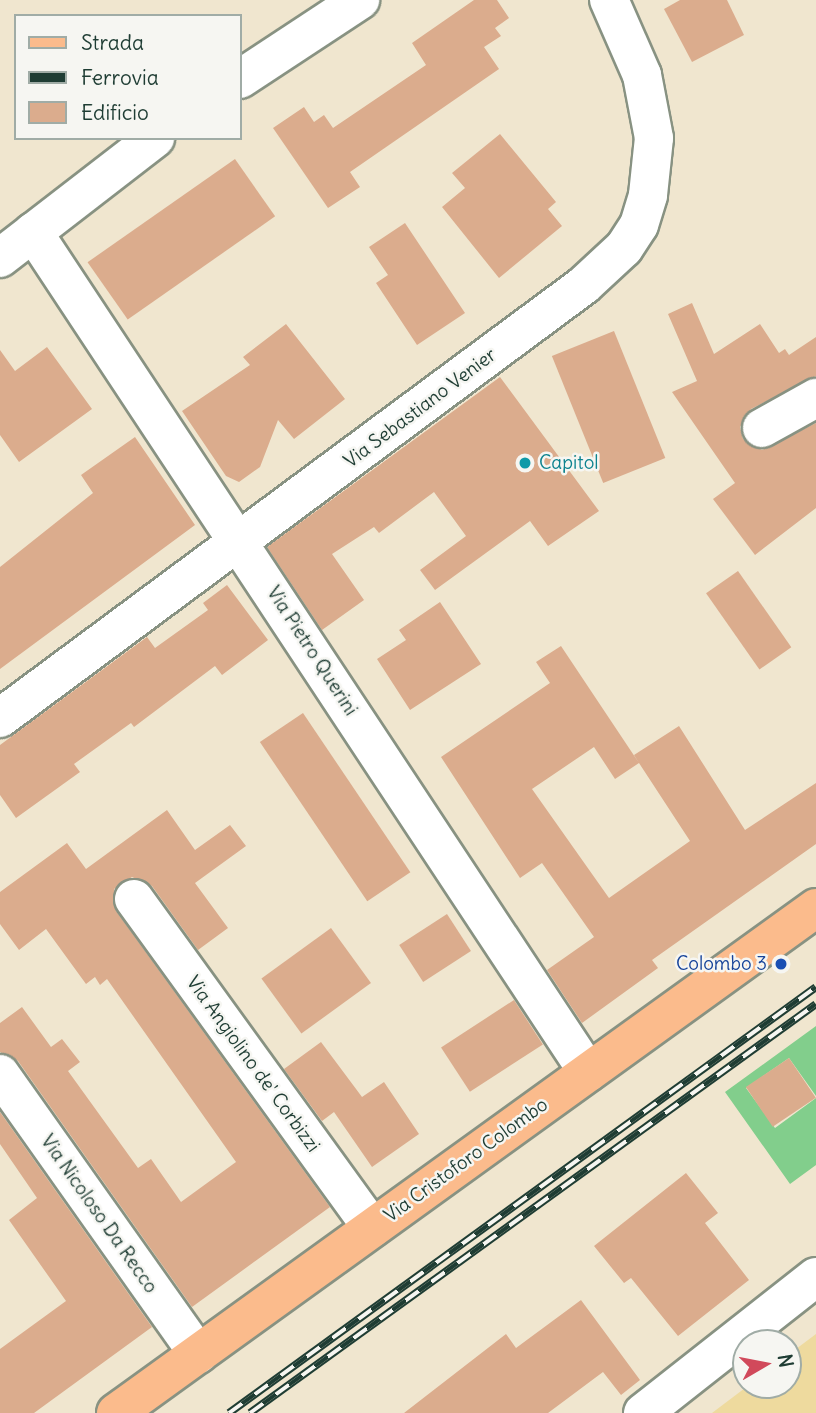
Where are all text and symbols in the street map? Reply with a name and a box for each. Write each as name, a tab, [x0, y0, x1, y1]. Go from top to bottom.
legend	[14, 14, 242, 140]
text: Strada	[81, 29, 144, 56]
text: Ferrovia	[81, 64, 159, 91]
text: Edificio	[81, 99, 149, 126]
street label: Via Sebastiano Venier	[339, 343, 501, 473]
place label: Capitol	[539, 452, 599, 474]
marker: Capitol	[517, 455, 533, 471]
street label: Via Pietro Querini	[262, 582, 362, 720]
place label: Colombo 3	[676, 953, 767, 975]
marker: Colombo 3	[773, 956, 789, 972]
street label: Via Angiolino de' Corbizzi	[181, 971, 325, 1157]
street label: Via Cristoforo Colombo	[380, 1093, 552, 1227]
street label: Via Nicoloso Da Recco	[36, 1130, 162, 1298]
north arrow	[732, 1329, 802, 1399]
text: N	[773, 1352, 799, 1369]

